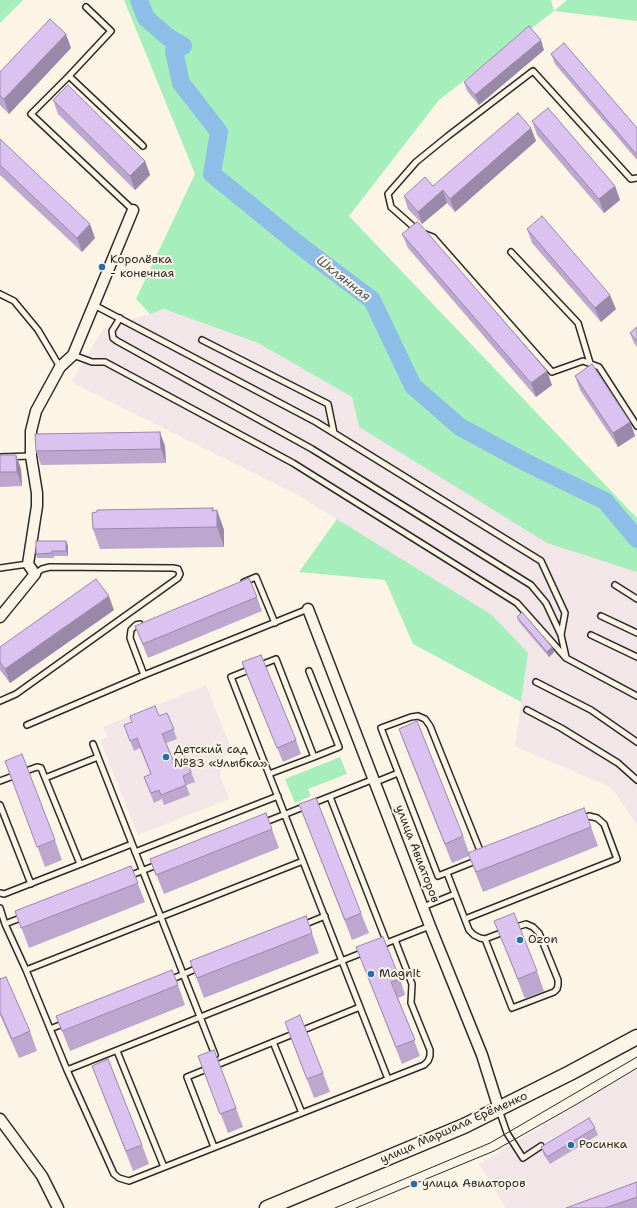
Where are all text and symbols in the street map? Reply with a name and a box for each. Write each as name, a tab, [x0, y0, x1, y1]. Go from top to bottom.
place label: Королёвка - конечная	[110, 253, 174, 281]
water label: Шклянная	[313, 253, 373, 305]
marker: Королёвка - конечная	[97, 262, 107, 272]
place label: Детский сад №83 «Улыбка»	[174, 743, 267, 771]
marker: Детский сад №83 «Улыбка»	[161, 752, 171, 762]
street label: улица Авиаторов	[392, 803, 442, 905]
place label: Ozon	[528, 933, 558, 947]
marker: Ozon	[515, 935, 525, 945]
place label: Magnit	[379, 967, 421, 981]
marker: Magnit	[366, 969, 376, 979]
street label: улица Маршала Ерёменко	[378, 1089, 530, 1167]
place label: Росинка	[579, 1138, 627, 1152]
marker: Росинка	[566, 1140, 576, 1150]
place label: улица Авиаторов	[422, 1177, 525, 1191]
marker: улица Авиаторов	[409, 1179, 419, 1189]

